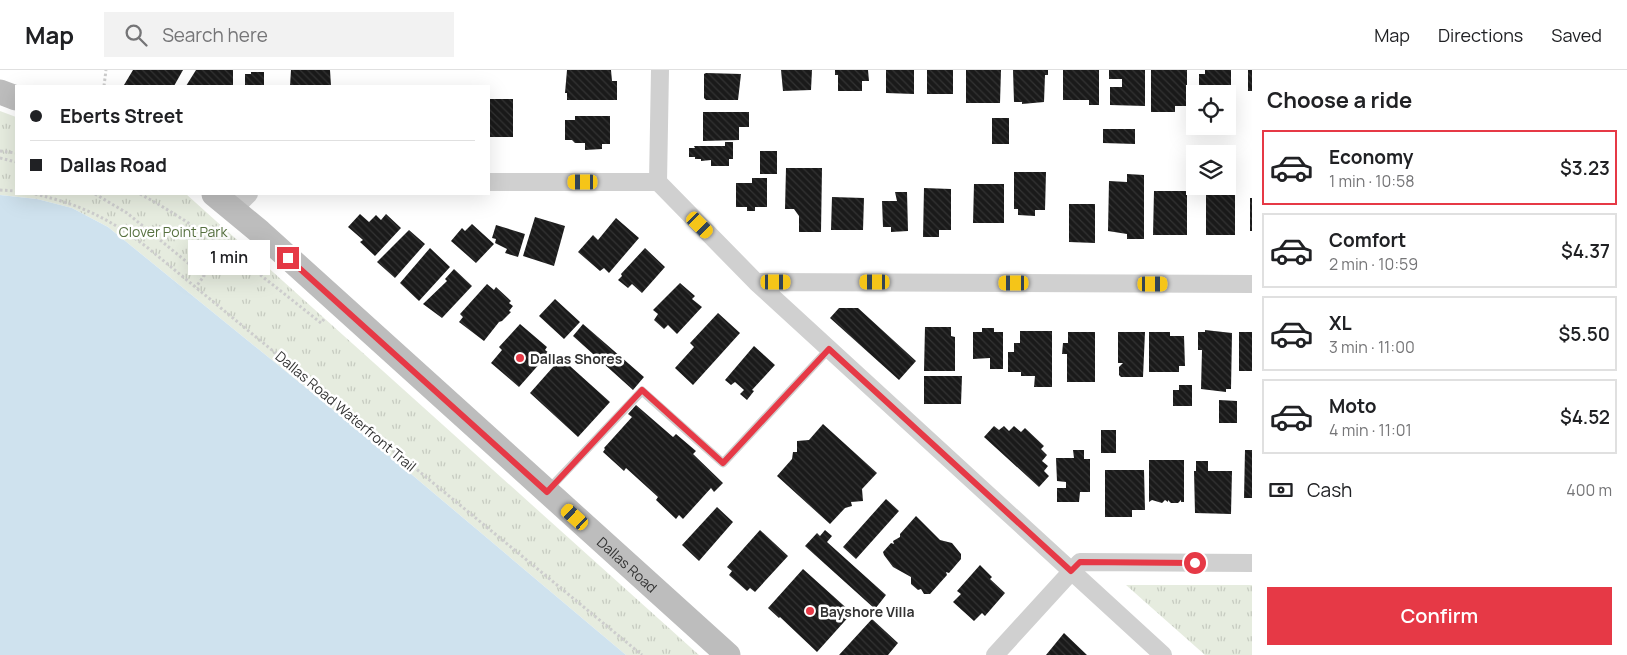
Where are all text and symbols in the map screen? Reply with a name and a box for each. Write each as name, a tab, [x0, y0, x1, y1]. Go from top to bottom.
search box	[104, 12, 454, 57]
text: Map	[25, 18, 74, 51]
icon: search	[122, 21, 150, 49]
text: Search here	[162, 22, 268, 48]
text: Map	[1374, 23, 1410, 47]
text: Directions	[1438, 23, 1523, 47]
text: Saved	[1551, 23, 1602, 47]
map controls	[1186, 85, 1236, 195]
button: locate	[1186, 85, 1236, 135]
text: Choose a ride	[1267, 85, 1412, 115]
text: Eberts Street	[60, 103, 183, 129]
text: Economy	[1329, 144, 1413, 170]
button: layers	[1186, 145, 1236, 195]
icon: car	[1269, 145, 1314, 190]
text: Dallas Road	[60, 152, 167, 178]
text: $3.23	[1560, 155, 1610, 181]
text: 1 min · 10:58	[1329, 170, 1415, 192]
car	[568, 175, 598, 190]
car	[684, 209, 715, 241]
park label: Clover Point Park	[119, 222, 228, 241]
text: Comfort	[1329, 227, 1406, 253]
icon: car	[1269, 228, 1314, 273]
text: $4.37	[1561, 238, 1610, 264]
callout: 1 min	[188, 240, 270, 276]
text: 1 min	[210, 246, 248, 268]
route end	[277, 247, 299, 269]
text: 2 min · 10:59	[1329, 253, 1418, 275]
car	[761, 275, 791, 290]
car	[860, 275, 890, 290]
car	[999, 276, 1029, 291]
car	[1138, 277, 1168, 292]
text: XL	[1329, 310, 1352, 336]
icon: car	[1269, 311, 1314, 356]
text: $5.50	[1559, 321, 1610, 347]
text: 3 min · 11:00	[1329, 336, 1415, 358]
street label: Dallas Road Waterfront Trail	[272, 347, 420, 475]
place label: Dallas Shores	[530, 349, 623, 368]
marker: Dallas Shores	[514, 352, 526, 364]
text: Moto	[1329, 393, 1376, 419]
icon: car	[1269, 394, 1314, 439]
text: $4.52	[1560, 404, 1610, 430]
text: 4 min · 11:01	[1329, 419, 1412, 441]
icon: cash	[1267, 476, 1295, 504]
text: Cash	[1307, 477, 1352, 503]
text: 400 m	[1566, 479, 1612, 501]
car	[558, 501, 591, 533]
street label: Dallas Road	[593, 532, 662, 596]
route start	[1184, 552, 1206, 574]
button: Confirm	[1267, 587, 1612, 645]
place label: Bayshore Villa	[820, 602, 915, 621]
marker: Bayshore Villa	[804, 605, 816, 617]

